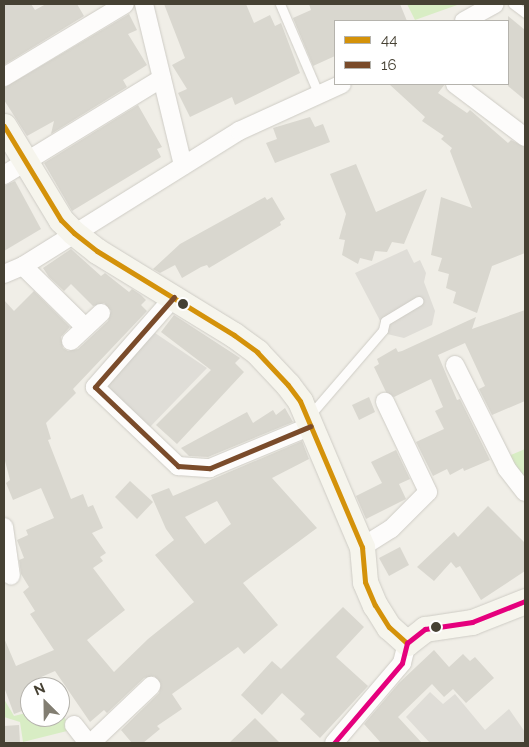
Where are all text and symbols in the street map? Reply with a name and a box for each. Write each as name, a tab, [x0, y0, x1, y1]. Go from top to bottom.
legend	[334, 20, 509, 85]
text: 44	[381, 31, 397, 49]
text: 16	[381, 56, 396, 74]
unlabelled marker	[178, 299, 188, 309]
unlabelled marker	[431, 622, 441, 632]
north arrow	[20, 677, 70, 727]
text: N	[31, 680, 48, 699]

